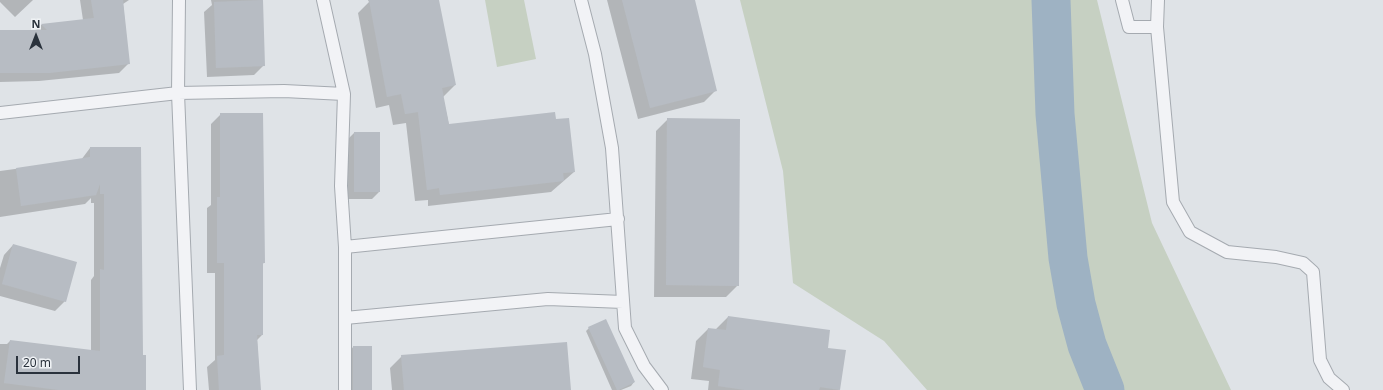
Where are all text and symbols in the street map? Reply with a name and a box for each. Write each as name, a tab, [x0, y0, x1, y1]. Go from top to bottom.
north arrow	[16, 16, 56, 56]
text: N	[32, 16, 40, 31]
scale bar	[18, 348, 82, 374]
text: 20 m	[23, 354, 51, 371]

